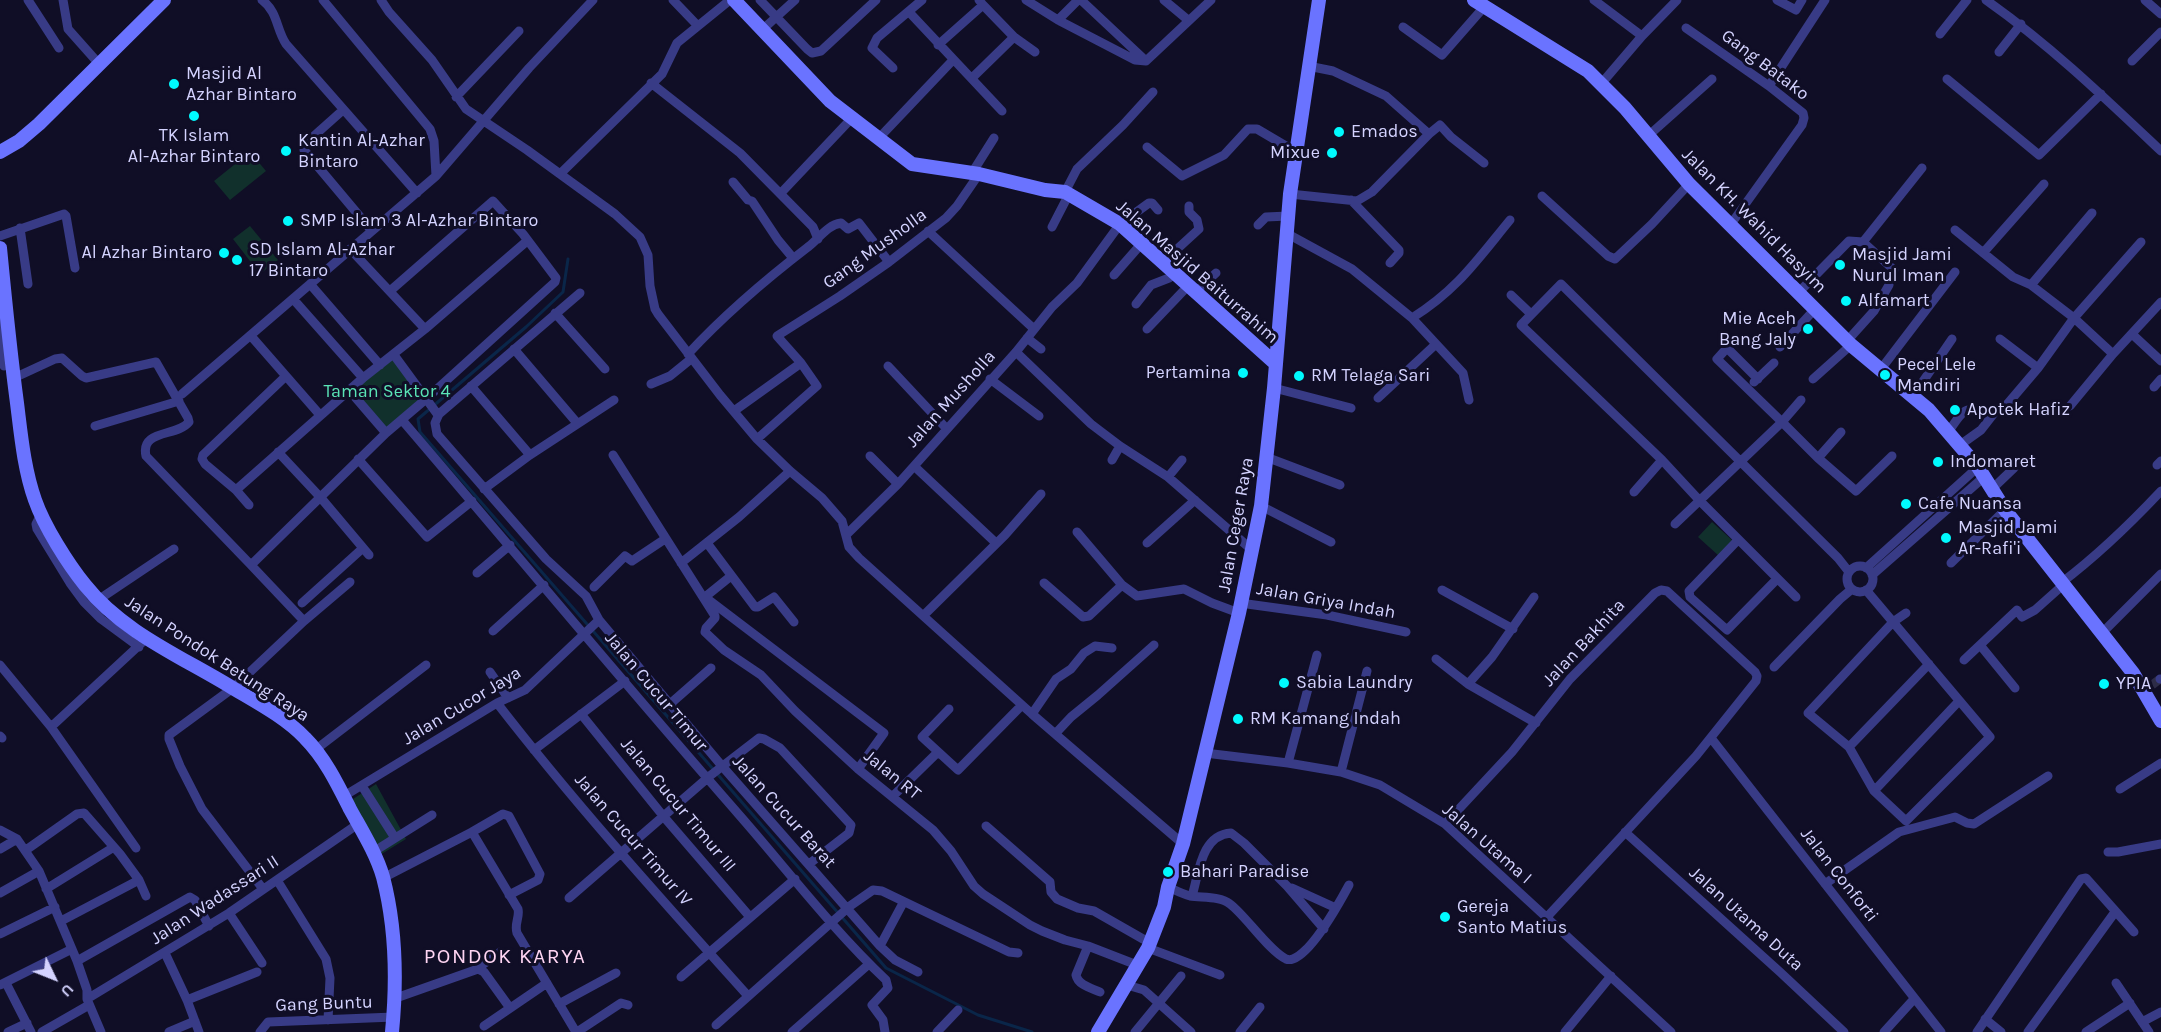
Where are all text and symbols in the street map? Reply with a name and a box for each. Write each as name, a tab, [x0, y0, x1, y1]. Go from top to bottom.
street label: Gang Batako	[1717, 25, 1813, 105]
place label: Masjid Al Azhar Bintaro	[186, 63, 297, 106]
marker: Masjid Al Azhar Bintaro	[167, 77, 181, 91]
marker: TK Islam Al-Azhar Bintaro	[187, 109, 201, 123]
place label: Emados	[1351, 121, 1418, 143]
place label: TK Islam Al-Azhar Bintaro	[128, 125, 260, 168]
marker: Emados	[1332, 125, 1346, 139]
place label: Kantin Al-Azhar Bintaro	[298, 130, 425, 172]
place label: Mixue	[1270, 142, 1320, 164]
marker: Kantin Al-Azhar Bintaro	[279, 144, 293, 158]
street label: Jalan KH. Wahid Hasyim	[1677, 144, 1831, 298]
marker: Mixue	[1325, 146, 1339, 160]
street label: Jalan Masjid Baiturrahim	[1111, 196, 1283, 348]
street label: Gang Musholla	[819, 204, 931, 294]
place label: SMP Islam 3 Al-Azhar Bintaro	[300, 210, 538, 232]
marker: SMP Islam 3 Al-Azhar Bintaro	[281, 214, 295, 228]
place label: SD Islam Al-Azhar 17 Bintaro	[249, 239, 394, 282]
place label: Al Azhar Bintaro	[81, 242, 212, 264]
place label: Masjid Jami Nurul Iman	[1852, 244, 1952, 286]
marker: Al Azhar Bintaro	[217, 246, 231, 260]
marker: SD Islam Al-Azhar 17 Bintaro	[230, 253, 244, 267]
marker: Masjid Jami Nurul Iman	[1833, 258, 1847, 272]
place label: Alfamart	[1858, 290, 1929, 312]
marker: Alfamart	[1839, 294, 1853, 308]
place label: Mie Aceh Bang Jaly	[1719, 308, 1796, 350]
marker: Mie Aceh Bang Jaly	[1801, 322, 1815, 336]
street label: Jalan Musholla	[902, 346, 1000, 452]
place label: Pecel Lele Mandiri	[1897, 354, 1976, 397]
place label: Pertamina	[1146, 362, 1231, 384]
place label: RM Telaga Sari	[1311, 365, 1430, 387]
marker: Pertamina	[1236, 366, 1250, 380]
marker: Pecel Lele Mandiri	[1878, 368, 1892, 382]
marker: RM Telaga Sari	[1292, 369, 1306, 383]
park label: Taman Sektor 4	[324, 381, 450, 403]
place label: Apotek Hafiz	[1967, 399, 2070, 421]
marker: Apotek Hafiz	[1948, 403, 1962, 417]
place label: Indomaret	[1950, 451, 2036, 473]
marker: Indomaret	[1931, 455, 1945, 469]
street label: Jalan Ceger Raya	[1213, 456, 1259, 594]
place label: Cafe Nuansa	[1918, 493, 2022, 515]
marker: Cafe Nuansa	[1899, 497, 1913, 511]
place label: Masjid Jami Ar-Rafi'i	[1958, 517, 2058, 560]
marker: Masjid Jami Ar-Rafi'i	[1939, 531, 1953, 545]
street label: Jalan Griya Indah	[1255, 578, 1397, 624]
street label: Jalan Pondok Betung Raya	[121, 591, 313, 727]
street label: Jalan Bakhita	[1538, 595, 1630, 691]
street label: Jalan Cucur Timur	[600, 628, 712, 756]
street label: Jalan Cucor Jaya	[399, 662, 525, 750]
place label: Sabia Laundry	[1296, 672, 1413, 694]
place label: YPIA	[2116, 673, 2151, 695]
marker: Sabia Laundry	[1277, 676, 1291, 690]
marker: YPIA	[2097, 677, 2111, 691]
place label: RM Kamang Indah	[1250, 708, 1401, 730]
marker: RM Kamang Indah	[1231, 712, 1245, 726]
street label: Jalan Cucur Timur III	[616, 734, 740, 876]
street label: Jalan RT	[859, 745, 925, 805]
street label: Jalan Cucur Barat	[728, 751, 840, 873]
street label: Jalan Cucur Timur IV	[570, 769, 696, 911]
street label: Jalan Utama I	[1438, 799, 1536, 889]
street label: Jalan Conforti	[1796, 824, 1882, 926]
street label: Jalan Wadassari II	[147, 851, 283, 949]
place label: Bahari Paradise	[1180, 861, 1309, 883]
street label: Jalan Utama Duta	[1684, 862, 1808, 976]
marker: Bahari Paradise	[1161, 865, 1175, 879]
place label: Gereja Santo Matius	[1457, 896, 1567, 938]
marker: Gereja Santo Matius	[1438, 910, 1452, 924]
district label: PONDOK KARYA	[424, 944, 586, 970]
north arrow	[24, 948, 84, 1008]
text: U	[57, 980, 78, 1001]
street label: Gang Buntu	[275, 992, 373, 1016]

